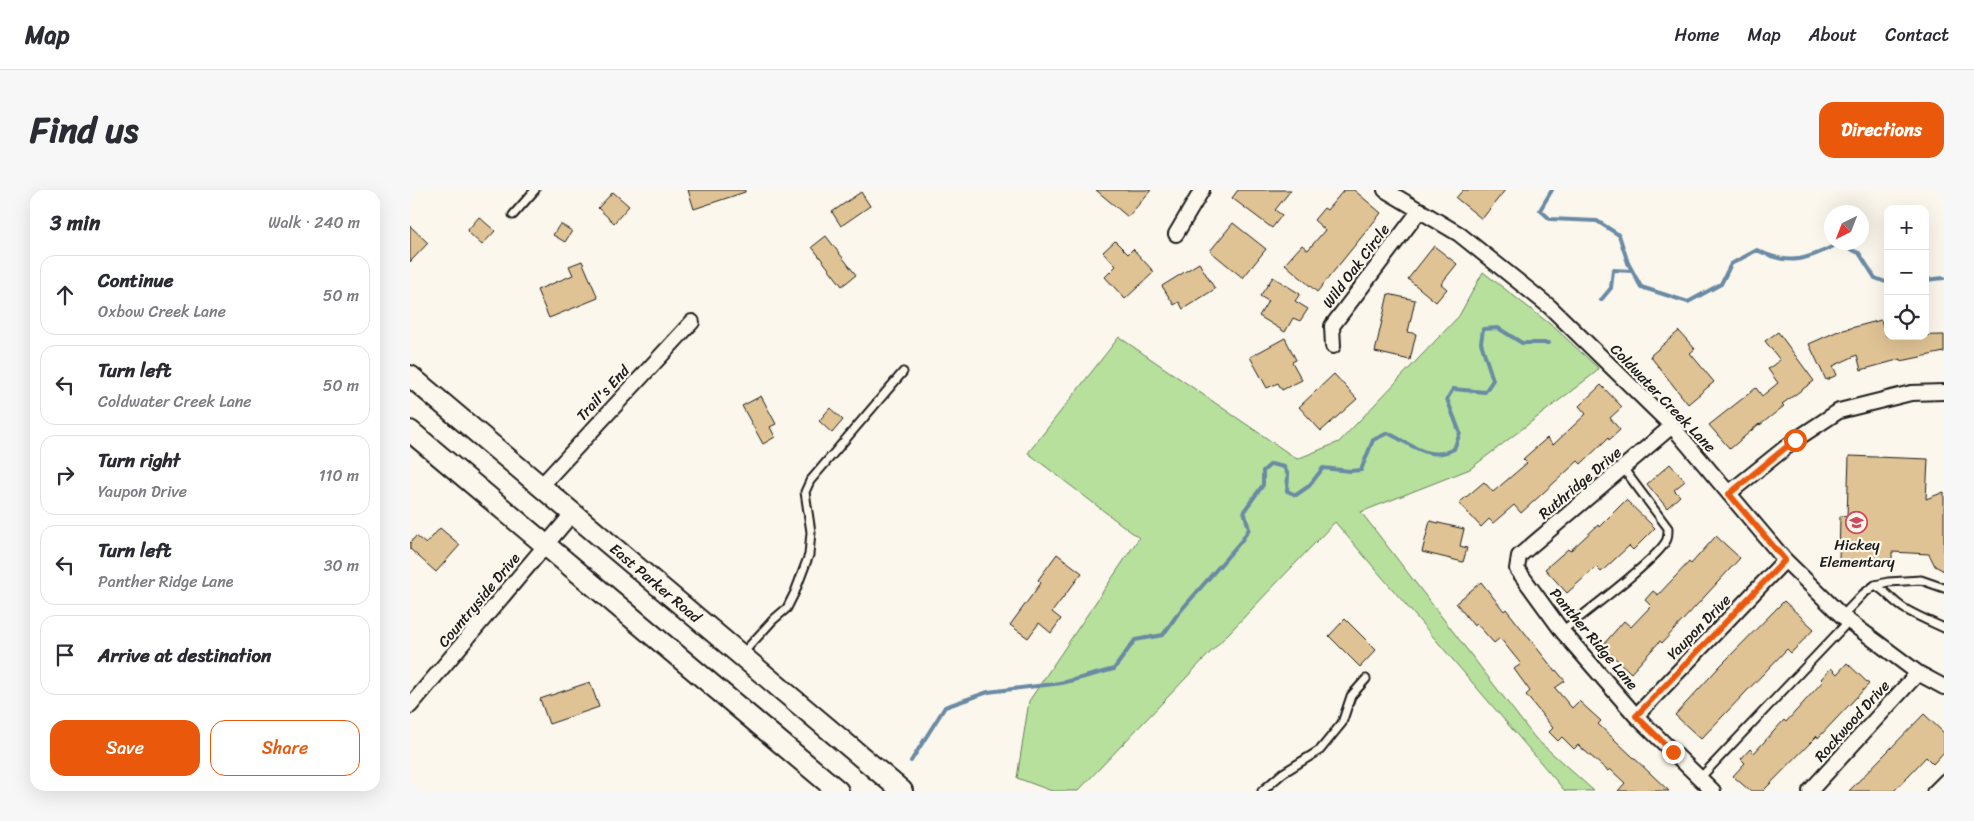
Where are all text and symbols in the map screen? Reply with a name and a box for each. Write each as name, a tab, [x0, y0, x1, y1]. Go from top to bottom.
text: Map	[25, 14, 69, 56]
text: Home	[1675, 19, 1720, 51]
text: Map	[1748, 19, 1781, 51]
text: About	[1809, 19, 1857, 51]
text: Contact	[1885, 19, 1949, 51]
text: Find us	[30, 99, 138, 161]
button: Directions	[1819, 102, 1944, 158]
text: 3 min	[50, 204, 100, 242]
north arrow	[1824, 205, 1869, 250]
map controls	[1884, 205, 1929, 340]
button: +	[1884, 205, 1929, 250]
text: Walk · 240 m	[268, 208, 360, 237]
street label: Wild Oak Circle	[1316, 218, 1397, 314]
button: −	[1884, 250, 1929, 295]
text: Continue	[98, 264, 174, 297]
icon: ahead	[51, 281, 79, 309]
text: 50 m	[323, 281, 359, 310]
button: locate	[1884, 295, 1929, 340]
text: Oxbow Creek Lane	[98, 297, 226, 326]
street label: Coldwater Creek Lane	[1604, 337, 1723, 459]
text: Turn left	[98, 354, 171, 387]
street label: Trail's End	[570, 358, 637, 427]
icon: left	[51, 371, 79, 399]
text: 50 m	[323, 371, 359, 400]
text: Coldwater Creek Lane	[98, 387, 252, 416]
route start	[1784, 429, 1807, 452]
street label: Ruthridge Drive	[1532, 440, 1628, 526]
text: Turn right	[98, 444, 180, 477]
icon: right	[51, 461, 79, 489]
text: 110 m	[319, 461, 359, 490]
text: Yaupon Drive	[98, 477, 187, 506]
school or university icon: Hickey Elementary	[1845, 510, 1869, 534]
place label: Hickey Elementary	[1819, 532, 1895, 575]
text: Turn left	[98, 534, 171, 567]
street label: East Parker Road	[604, 536, 708, 630]
street label: Countryside Drive	[431, 547, 527, 653]
icon: left	[51, 551, 79, 579]
text: 30 m	[324, 551, 359, 580]
text: Panther Ridge Lane	[98, 567, 233, 596]
street label: Panther Ridge Lane	[1543, 582, 1645, 696]
street label: Yaupon Drive	[1661, 588, 1738, 666]
text: Arrive at destination	[98, 639, 271, 672]
icon: arrive	[51, 641, 79, 669]
street label: Rockwood Drive	[1808, 674, 1896, 768]
button: Save	[50, 720, 200, 776]
button: Share	[210, 720, 360, 776]
route end	[1662, 741, 1685, 764]

